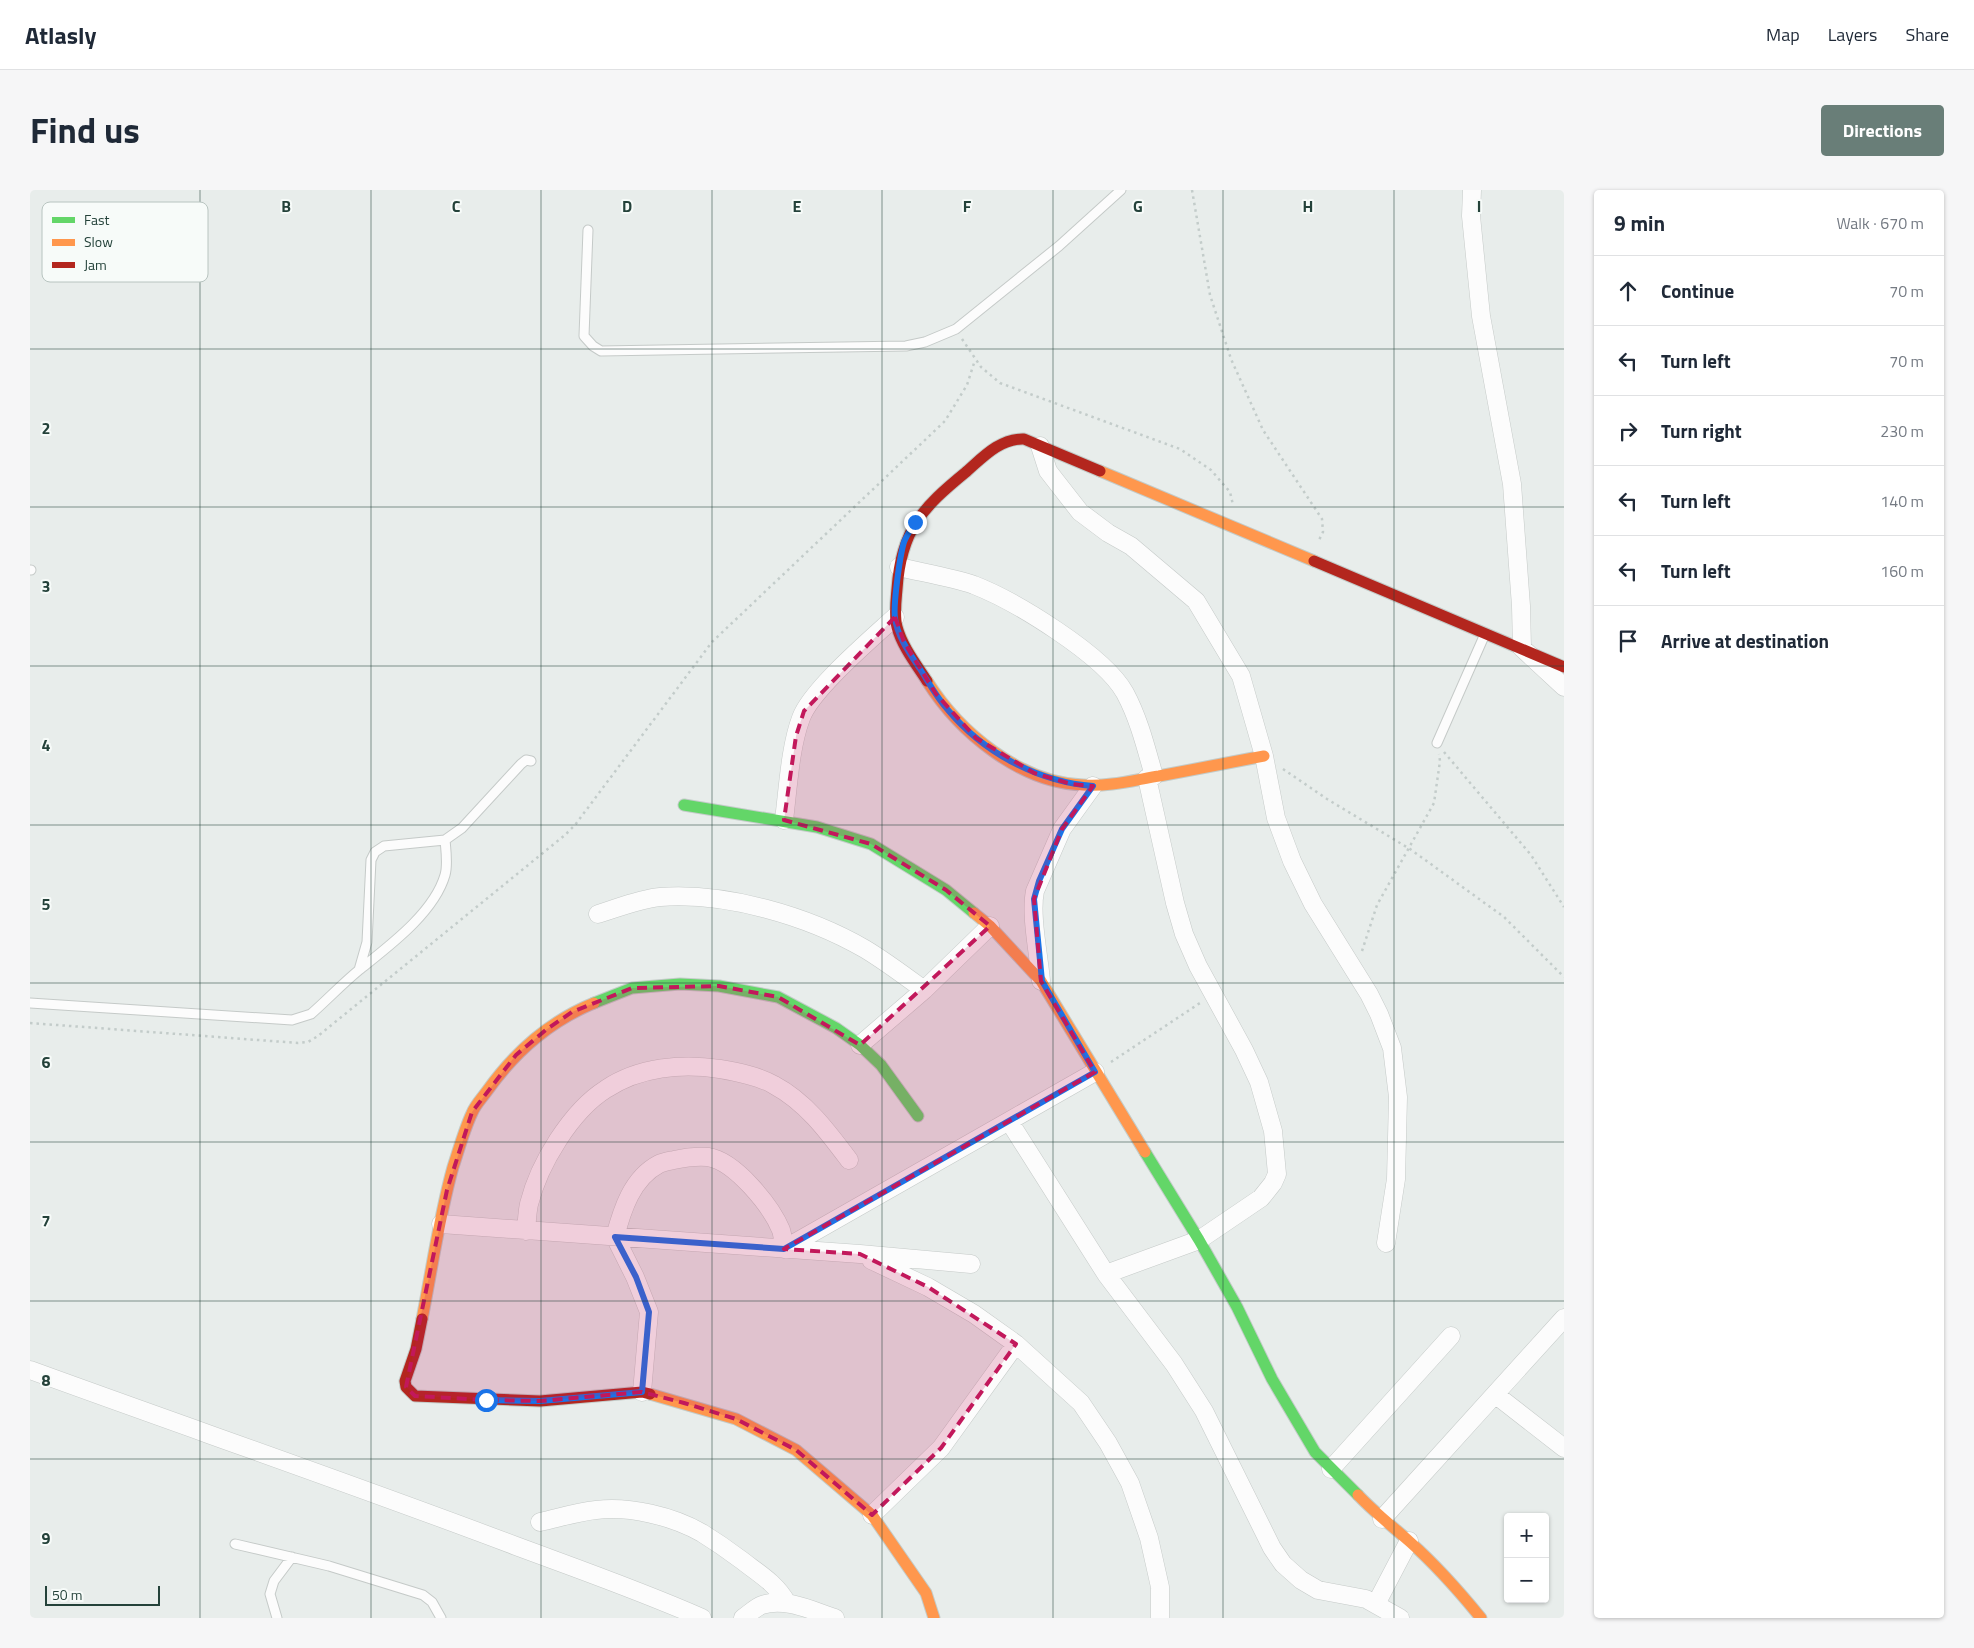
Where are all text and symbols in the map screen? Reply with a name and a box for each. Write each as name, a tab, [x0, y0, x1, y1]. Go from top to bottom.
text: Atlasly	[25, 17, 96, 53]
text: Map	[1766, 21, 1800, 48]
text: Layers	[1828, 21, 1877, 48]
text: Share	[1905, 21, 1949, 48]
text: Find us	[30, 103, 140, 157]
button: Directions	[1821, 105, 1944, 156]
text: B	[281, 194, 291, 218]
text: C	[452, 194, 461, 218]
text: D	[622, 194, 632, 218]
text: E	[793, 194, 802, 218]
text: F	[963, 194, 972, 218]
text: G	[1133, 194, 1143, 218]
text: H	[1303, 194, 1313, 218]
text: I	[1477, 194, 1481, 218]
legend	[42, 202, 208, 282]
text: 9 min	[1614, 207, 1665, 239]
text: Fast	[84, 209, 109, 230]
text: Walk · 670 m	[1836, 211, 1924, 235]
text: Slow	[84, 231, 113, 252]
text: Jam	[84, 254, 107, 275]
text: Continue	[1661, 276, 1734, 305]
icon: ahead	[1614, 277, 1642, 305]
text: 70 m	[1889, 279, 1924, 303]
text: Turn left	[1661, 346, 1731, 375]
icon: left	[1614, 347, 1642, 375]
text: 70 m	[1889, 349, 1924, 373]
text: 2	[42, 416, 50, 440]
text: Turn right	[1661, 416, 1742, 445]
icon: right	[1614, 417, 1642, 445]
text: 230 m	[1880, 419, 1924, 443]
text: Turn left	[1661, 486, 1731, 515]
icon: left	[1614, 487, 1642, 515]
text: 140 m	[1880, 489, 1924, 513]
route end	[904, 511, 927, 534]
text: Turn left	[1661, 556, 1731, 585]
icon: left	[1614, 557, 1642, 585]
text: 160 m	[1880, 559, 1924, 583]
text: 3	[42, 574, 50, 598]
text: Arrive at destination	[1661, 626, 1829, 655]
icon: arrive	[1614, 627, 1642, 655]
text: 4	[42, 733, 51, 757]
text: 5	[42, 892, 51, 916]
text: 6	[42, 1050, 51, 1074]
text: 7	[42, 1209, 50, 1233]
text: 8	[42, 1368, 51, 1392]
route start	[475, 1389, 498, 1412]
map controls	[1504, 1513, 1549, 1603]
button: +	[1504, 1513, 1549, 1558]
text: 9	[42, 1526, 51, 1550]
button: −	[1504, 1558, 1549, 1603]
scale bar	[45, 1583, 160, 1606]
text: 50 m	[52, 1584, 82, 1605]

